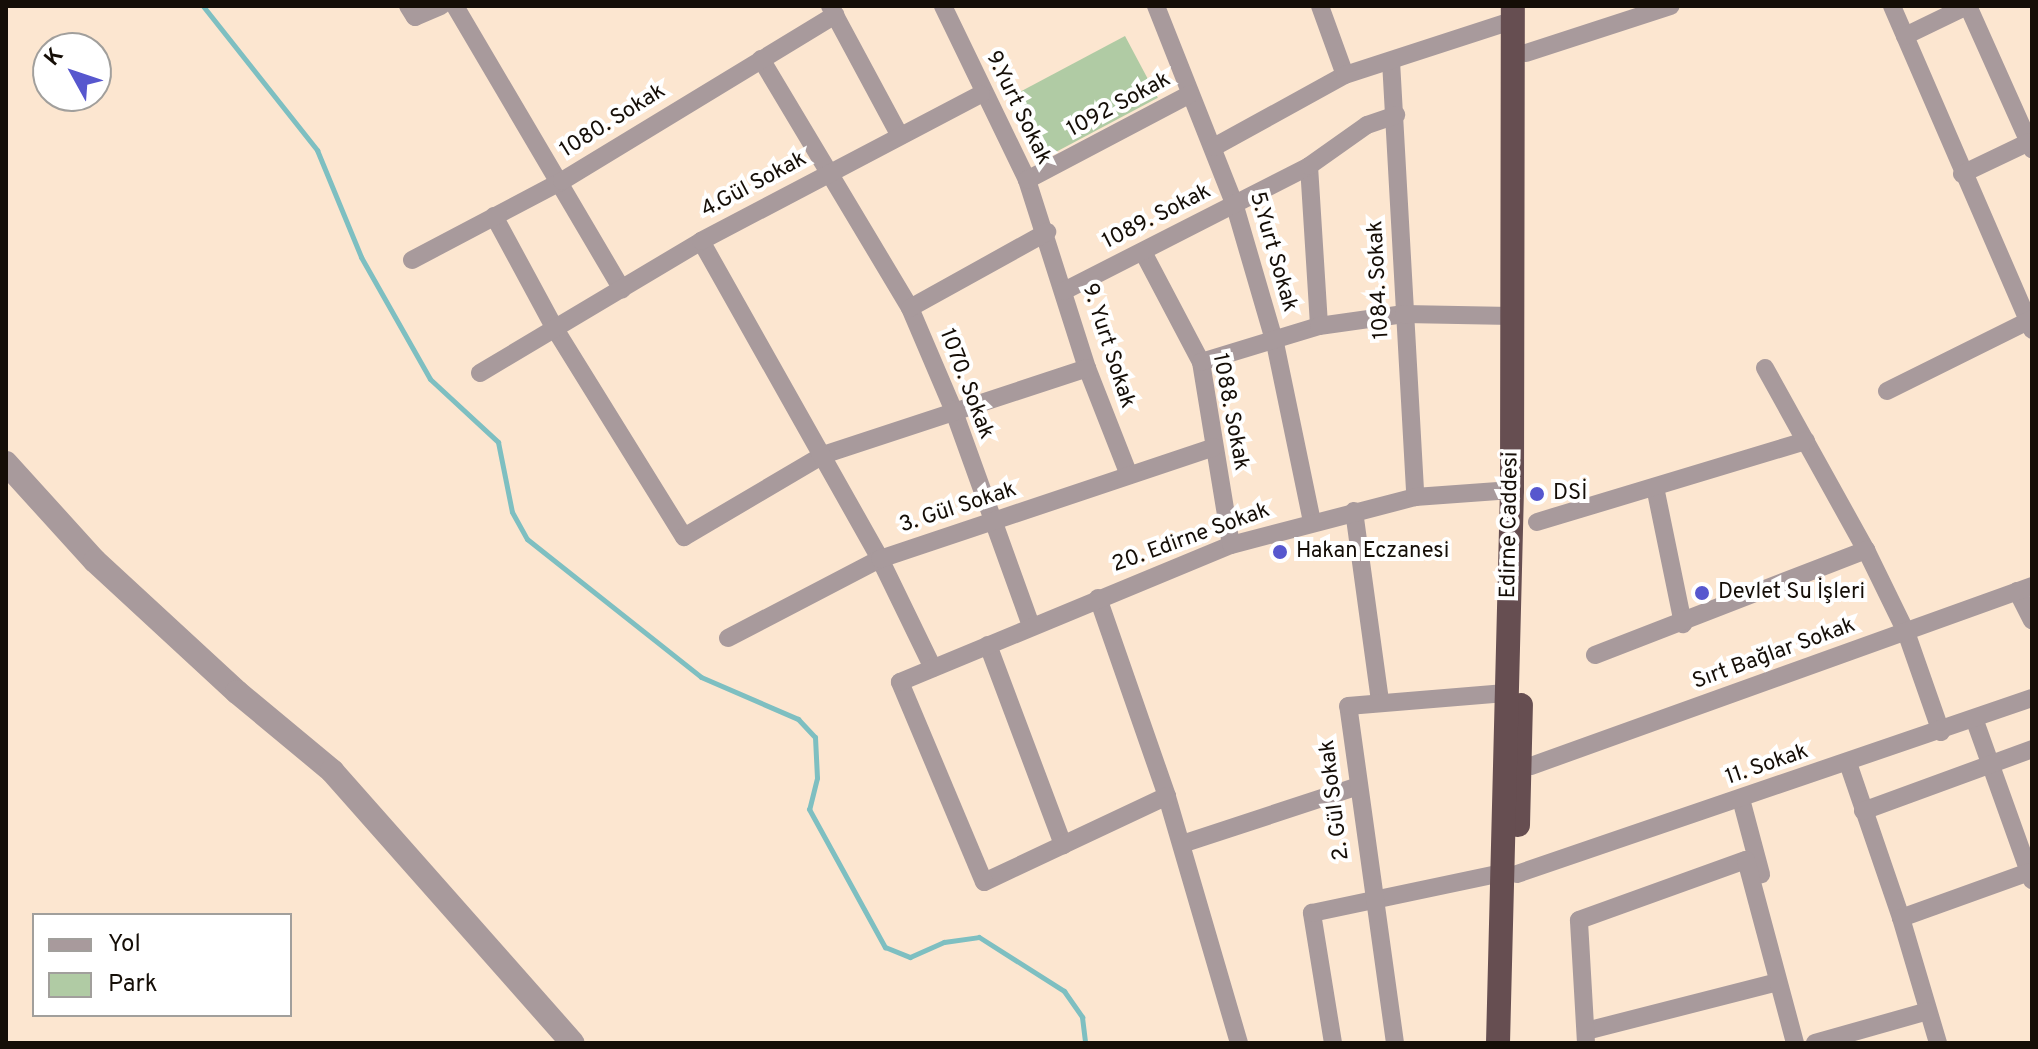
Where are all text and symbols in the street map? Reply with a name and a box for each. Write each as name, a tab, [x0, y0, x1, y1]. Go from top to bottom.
north arrow	[32, 32, 112, 112]
text: K	[39, 43, 70, 72]
street label: 9.Yurt Sokak	[979, 47, 1057, 169]
street label: 1092 Sokak	[1063, 67, 1175, 143]
street label: 1080. Sokak	[555, 78, 671, 164]
street label: 4.Gül Sokak	[697, 146, 811, 224]
street label: 1089. Sokak	[1098, 178, 1216, 256]
street label: 5.Yurt Sokak	[1243, 189, 1303, 315]
street label: 1084. Sokak	[1363, 220, 1395, 340]
street label: 9. Yurt Sokak	[1075, 280, 1141, 412]
street label: 1070. Sokak	[933, 325, 999, 443]
street label: 1088. Sokak	[1206, 351, 1254, 473]
street label: Edirne Caddesi	[1496, 451, 1524, 599]
street label: 3. Gül Sokak	[896, 477, 1020, 539]
place label: DSİ	[1553, 481, 1587, 507]
marker: DSİ	[1528, 485, 1546, 503]
street label: 20. Edirne Sokak	[1109, 497, 1273, 579]
place label: Hakan Eczanesi	[1296, 539, 1449, 565]
marker: Hakan Eczanesi	[1271, 543, 1289, 561]
place label: Devlet Su İşleri	[1718, 580, 1865, 606]
marker: Devlet Su İşleri	[1693, 584, 1711, 602]
street label: Sırt Bağlar Sokak	[1689, 612, 1859, 696]
street label: 2. Gül Sokak	[1314, 738, 1356, 862]
street label: 11. Sokak	[1722, 739, 1812, 791]
legend	[32, 913, 292, 1017]
text: Yol	[108, 930, 141, 960]
text: Park	[108, 970, 158, 1000]

